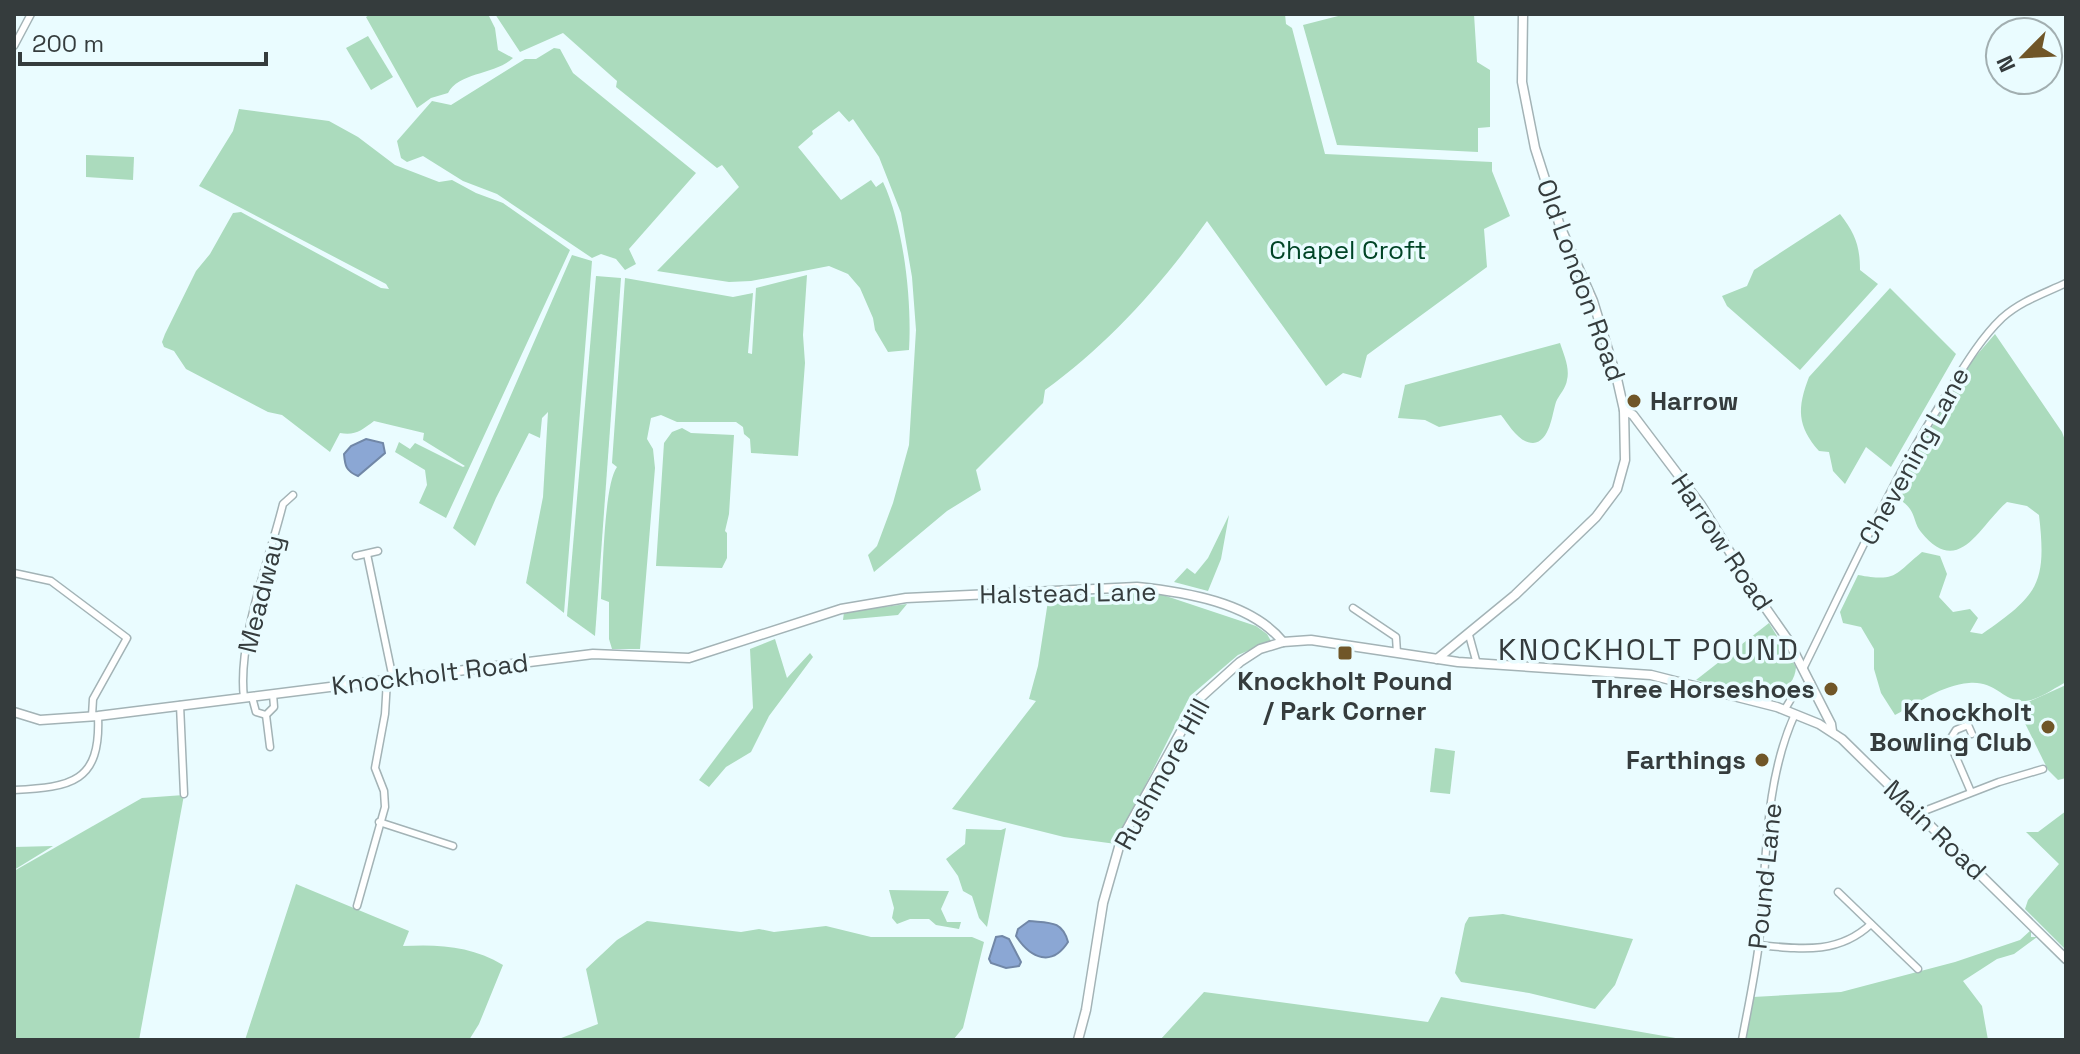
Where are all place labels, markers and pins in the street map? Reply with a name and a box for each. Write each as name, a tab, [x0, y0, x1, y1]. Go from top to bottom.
place label: Harrow	[1650, 384, 1738, 418]
marker: Harrow	[1625, 392, 1643, 410]
marker: Knockholt Pound / Park Corner	[1336, 644, 1354, 662]
place label: Knockholt Pound / Park Corner	[1237, 664, 1453, 728]
place label: Three Horseshoes	[1592, 672, 1815, 706]
marker: Three Horseshoes	[1822, 680, 1840, 698]
place label: Knockholt Bowling Club	[1869, 695, 2032, 759]
marker: Knockholt Bowling Club	[2039, 718, 2057, 736]
place label: Farthings	[1626, 743, 1746, 777]
marker: Farthings	[1753, 751, 1771, 769]

